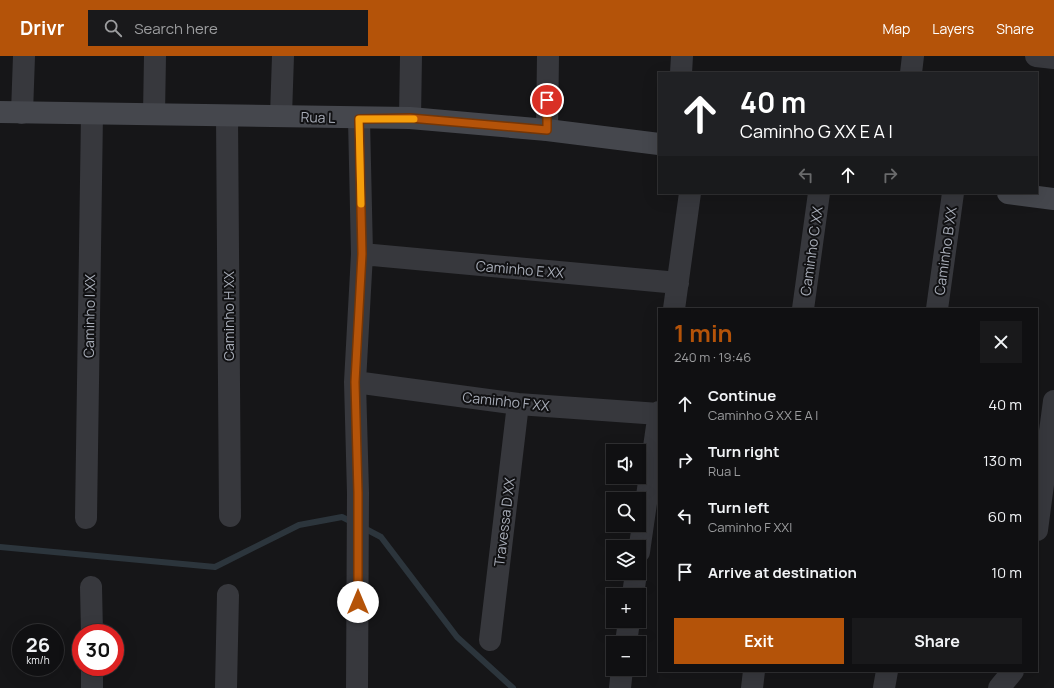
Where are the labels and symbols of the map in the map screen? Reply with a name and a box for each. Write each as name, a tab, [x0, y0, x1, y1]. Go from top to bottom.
pin	[530, 83, 564, 117]
street label: Rua L	[300, 107, 336, 127]
street label: Caminho C XX	[795, 204, 827, 297]
street label: Caminho B XX	[929, 205, 961, 296]
street label: Caminho E XX	[475, 256, 565, 282]
street label: Caminho H XX	[219, 270, 238, 361]
street label: Caminho I XX	[79, 273, 99, 358]
street label: Caminho F XX	[462, 387, 551, 415]
street label: Travessa D XX	[489, 476, 519, 568]
position arrow	[337, 581, 379, 623]
speed limit sign: 30	[72, 624, 124, 676]

